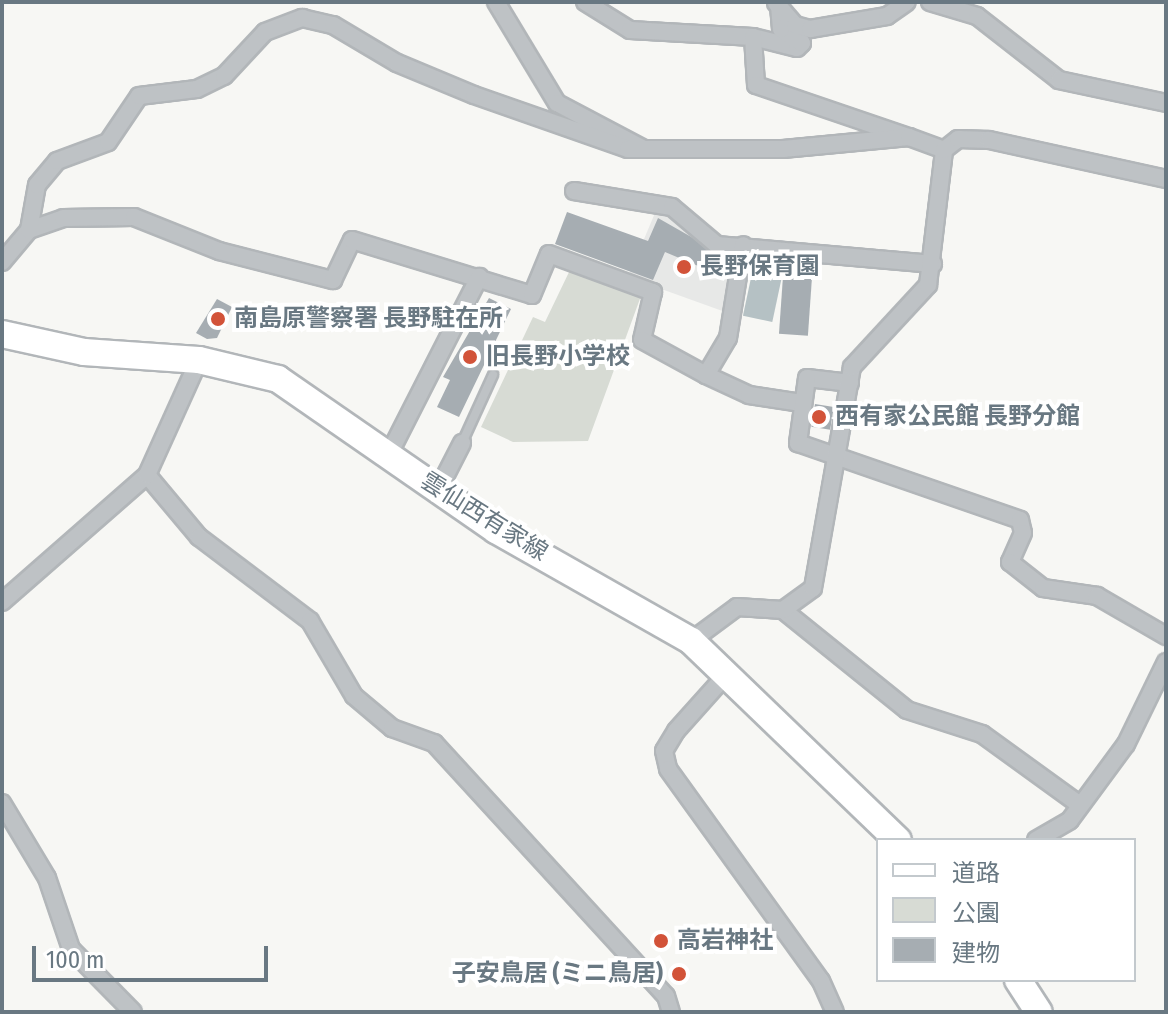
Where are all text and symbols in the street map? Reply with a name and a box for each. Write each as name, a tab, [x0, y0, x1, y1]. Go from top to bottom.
place label: 長野保育園	[700, 253, 820, 281]
marker: 長野保育園	[675, 258, 693, 276]
place label: 南島原警察署 長野駐在所	[234, 305, 503, 333]
marker: 南島原警察署 長野駐在所	[209, 310, 227, 328]
place label: 旧長野小学校	[486, 343, 630, 371]
marker: 旧長野小学校	[461, 348, 479, 366]
place label: 西有家公民館 長野分館	[835, 403, 1080, 431]
marker: 西有家公民館 長野分館	[810, 408, 828, 426]
street label: 雲仙西有家線	[415, 467, 553, 567]
legend	[876, 838, 1136, 982]
text: 道路	[952, 859, 1000, 887]
text: 公園	[952, 899, 1000, 927]
place label: 高岩神社	[677, 927, 773, 955]
scale bar	[36, 930, 272, 980]
marker: 高岩神社	[652, 932, 670, 950]
text: 建物	[952, 939, 1000, 967]
text: 100 m	[46, 946, 104, 974]
place label: 子安鳥居 (ミニ鳥居)	[452, 960, 663, 988]
marker: 子安鳥居 (ミニ鳥居)	[670, 965, 688, 983]

